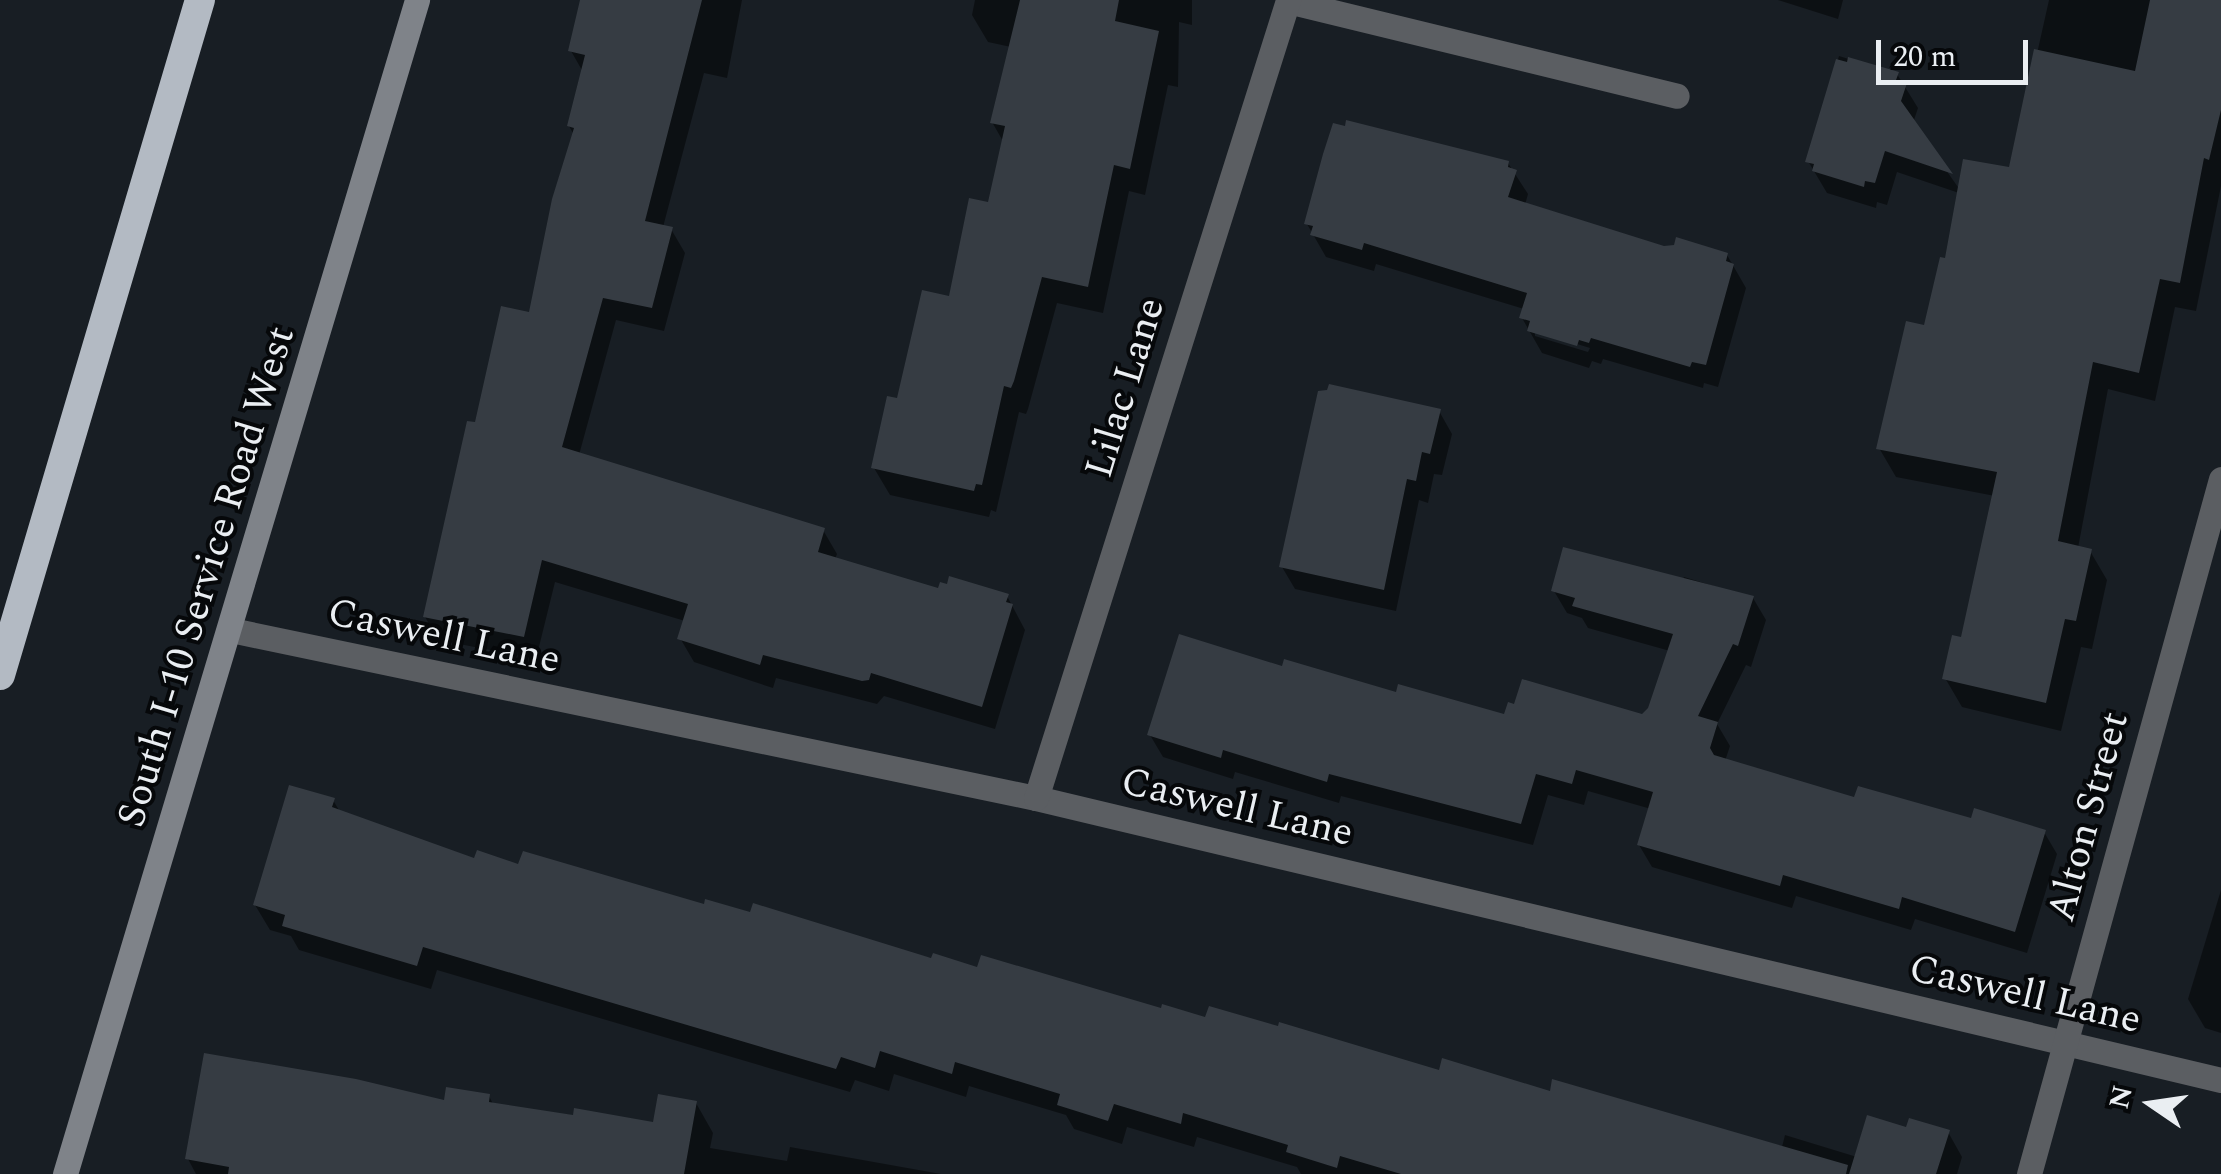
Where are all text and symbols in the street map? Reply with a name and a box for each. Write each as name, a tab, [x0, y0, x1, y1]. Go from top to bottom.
scale bar	[1881, 20, 2034, 82]
text: 20 m	[1893, 34, 1956, 80]
street label: Lilac Lane	[1076, 292, 1176, 484]
street label: South I-10 Service Road West	[108, 321, 306, 833]
street label: Caswell Lane	[323, 589, 565, 685]
street label: Alton Street	[2038, 707, 2140, 927]
street label: Caswell Lane	[1116, 758, 1358, 858]
street label: Caswell Lane	[1904, 945, 2146, 1045]
north arrow	[2101, 1054, 2201, 1154]
text: N	[2098, 1081, 2145, 1113]

